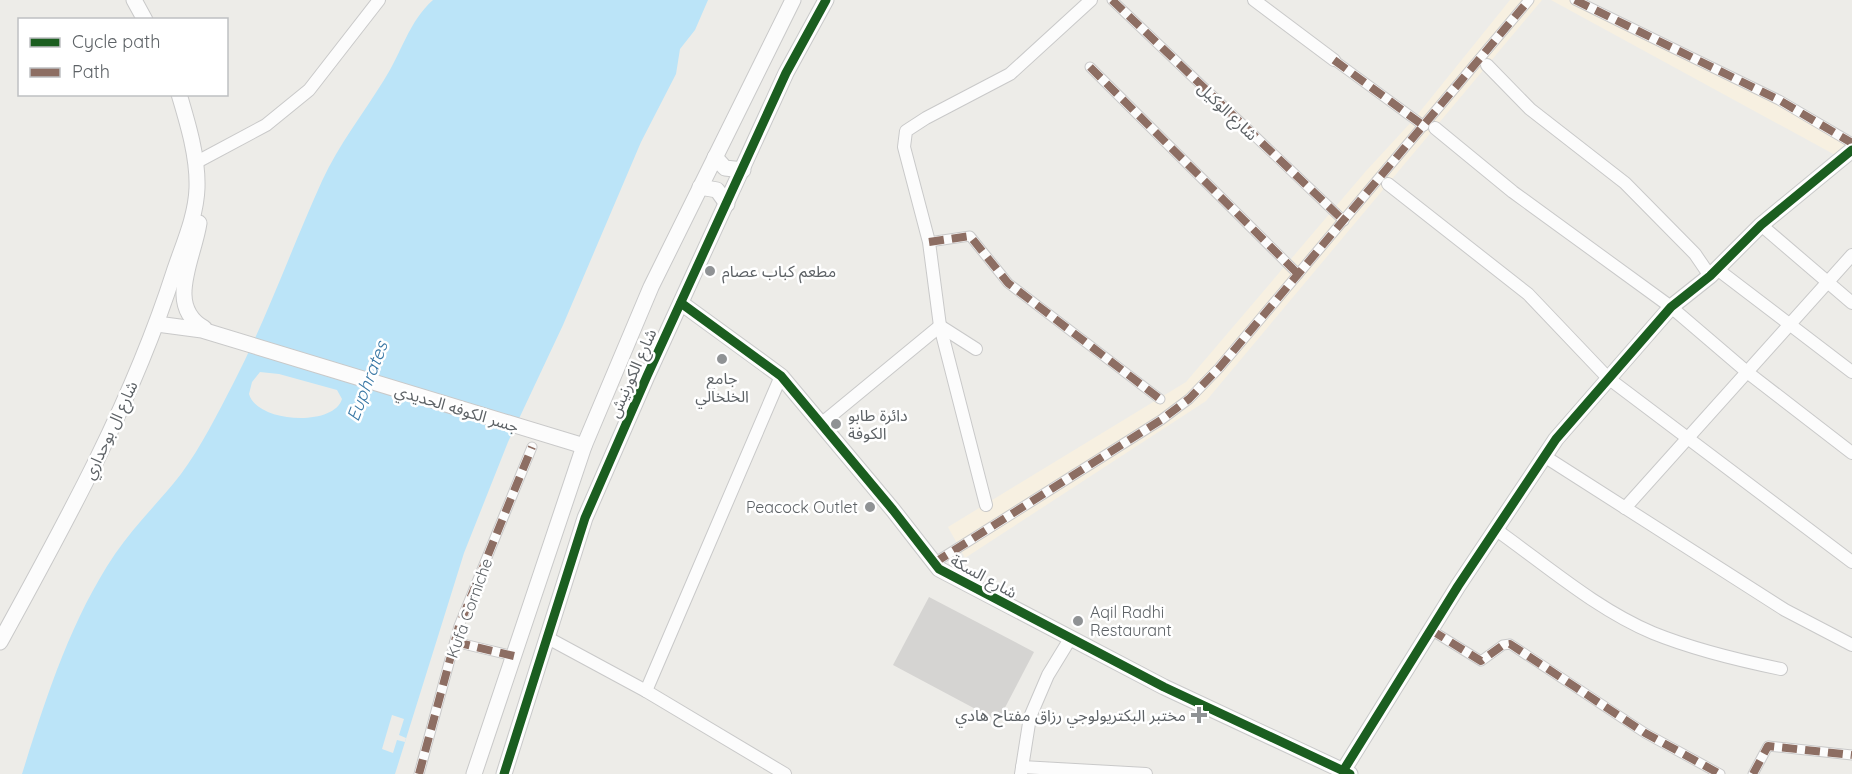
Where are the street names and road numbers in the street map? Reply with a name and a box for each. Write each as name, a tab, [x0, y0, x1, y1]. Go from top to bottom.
street label: شارع الوكيل	[1192, 78, 1262, 147]
street label: شارع الكورنيش	[604, 325, 663, 422]
street label: شارع ال بوحداري	[78, 378, 144, 484]
street label: جسر الکوفه الحديدي	[392, 380, 522, 439]
street label: شارع السكة	[946, 550, 1021, 605]
street label: Kufa Corniche	[442, 555, 496, 661]

